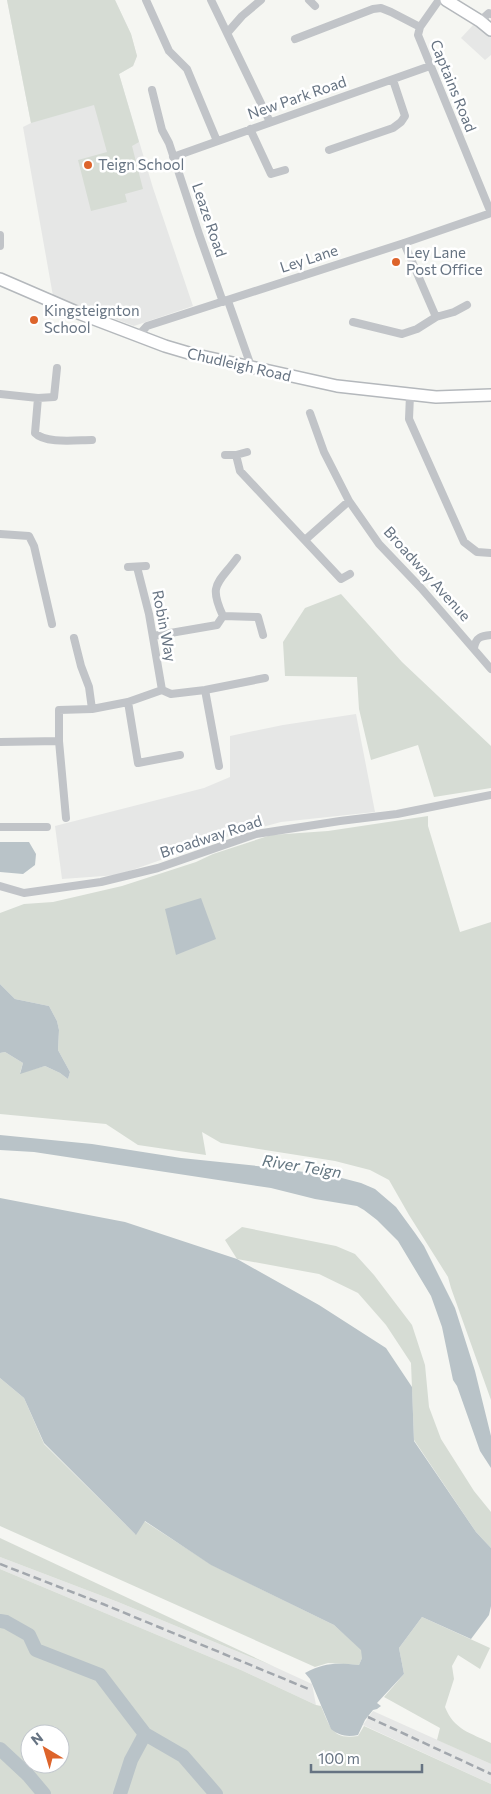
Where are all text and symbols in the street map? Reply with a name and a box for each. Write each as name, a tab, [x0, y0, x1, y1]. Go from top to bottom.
street label: Captains Road	[427, 37, 481, 134]
street label: New Park Road	[245, 72, 348, 122]
place label: Teign School	[98, 155, 184, 173]
marker: Teign School	[82, 159, 94, 171]
street label: Leaze Road	[189, 180, 231, 259]
street label: Ley Lane	[277, 240, 340, 276]
place label: Ley Lane Post Office	[406, 243, 483, 278]
marker: Ley Lane Post Office	[390, 256, 402, 268]
place label: Kingsteignton School	[44, 301, 140, 336]
marker: Kingsteignton School	[28, 314, 40, 326]
street label: Chudleigh Road	[185, 343, 293, 385]
street label: Broadway Avenue	[381, 522, 475, 624]
street label: Robin Way	[149, 588, 181, 663]
street label: Broadway Road	[157, 811, 264, 861]
water label: River Teign	[261, 1150, 343, 1181]
north arrow	[20, 1724, 70, 1774]
text: N	[27, 1728, 46, 1748]
scale bar	[311, 1742, 422, 1774]
text: 100 m	[318, 1749, 360, 1767]

